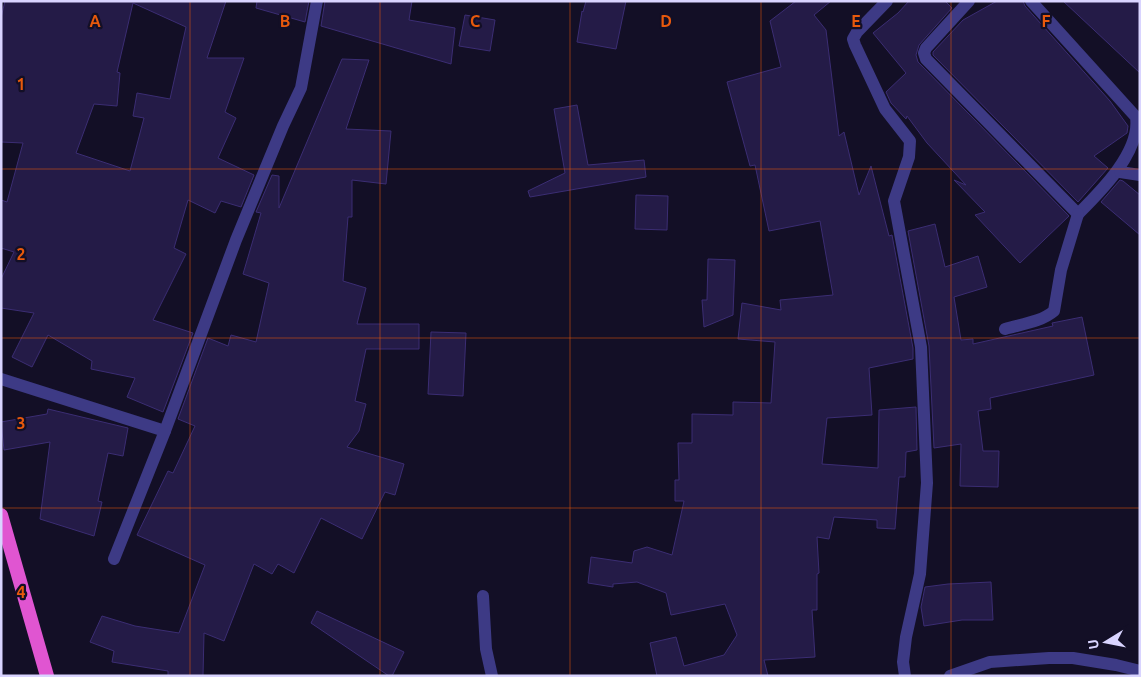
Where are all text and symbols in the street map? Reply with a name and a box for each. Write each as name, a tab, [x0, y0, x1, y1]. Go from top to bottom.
text: A	[89, 12, 101, 30]
text: B	[280, 12, 290, 30]
text: C	[470, 12, 480, 30]
text: D	[660, 12, 672, 30]
text: E	[851, 12, 861, 30]
text: F	[1042, 12, 1051, 30]
text: 1	[16, 75, 26, 93]
text: 2	[16, 245, 26, 263]
text: 3	[16, 414, 26, 432]
text: 4	[16, 583, 26, 601]
north arrow	[1081, 617, 1131, 667]
text: U	[1084, 638, 1102, 650]

